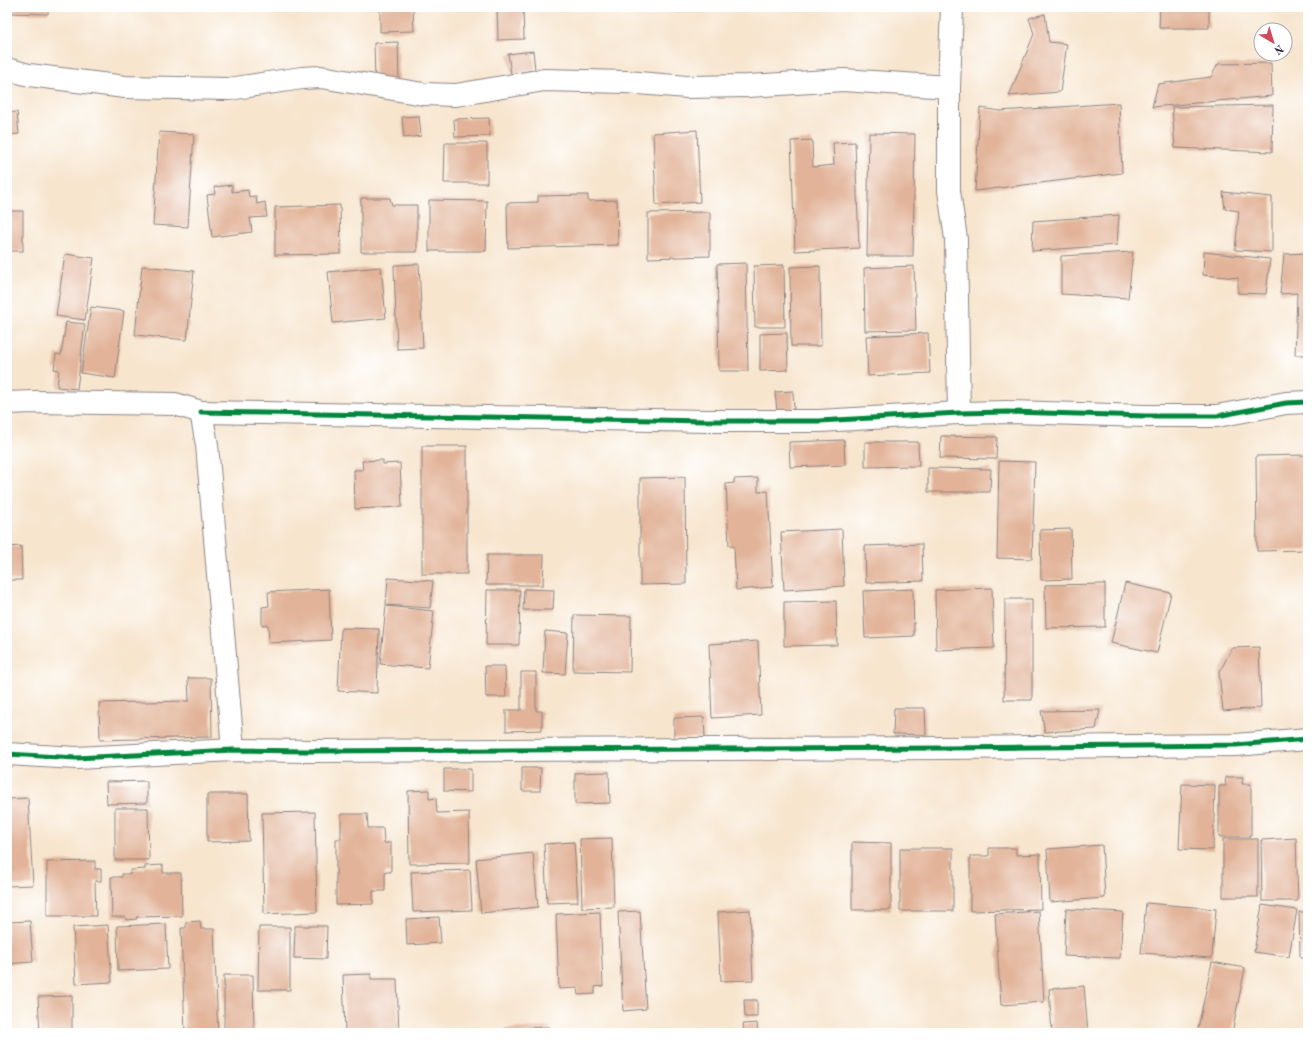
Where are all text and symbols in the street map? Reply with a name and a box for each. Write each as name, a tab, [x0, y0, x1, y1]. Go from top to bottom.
north arrow	[1253, 22, 1293, 62]
text: N	[1271, 42, 1285, 56]

